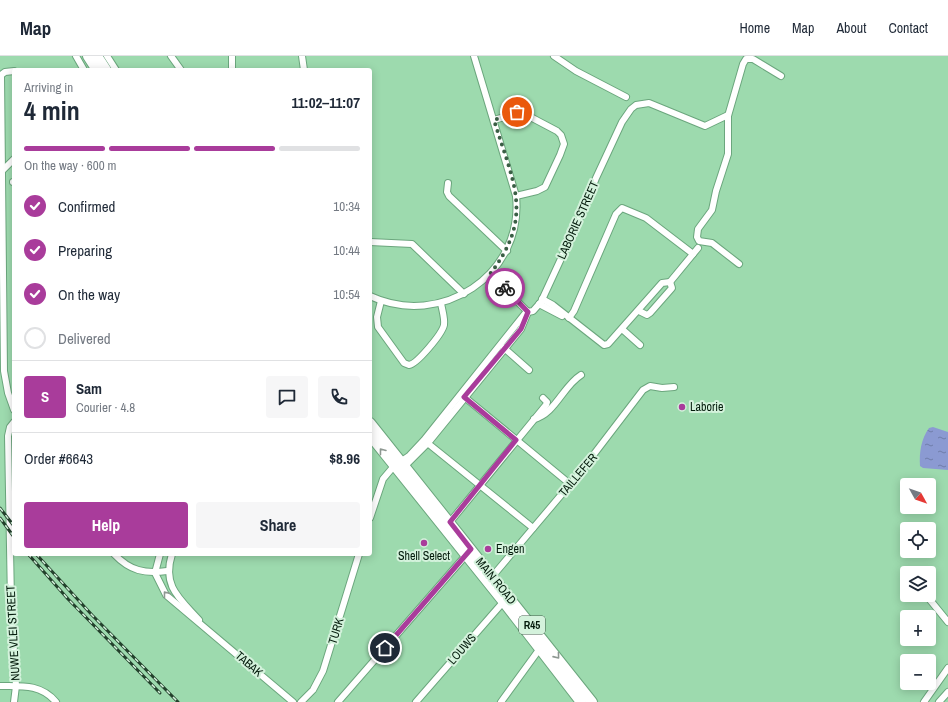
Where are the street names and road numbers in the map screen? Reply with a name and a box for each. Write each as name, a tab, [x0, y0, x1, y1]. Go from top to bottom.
street label: LABORIE STREET	[554, 178, 602, 262]
street label: TAILLEFER	[555, 450, 601, 500]
street label: MAIN ROAD	[472, 554, 520, 608]
street label: NUWE VLEI STREET	[3, 585, 23, 681]
street label: TURK	[324, 615, 348, 646]
road number: R45	[519, 616, 545, 634]
street label: LOUWS	[444, 630, 480, 668]
street label: TABAK	[232, 648, 266, 681]

